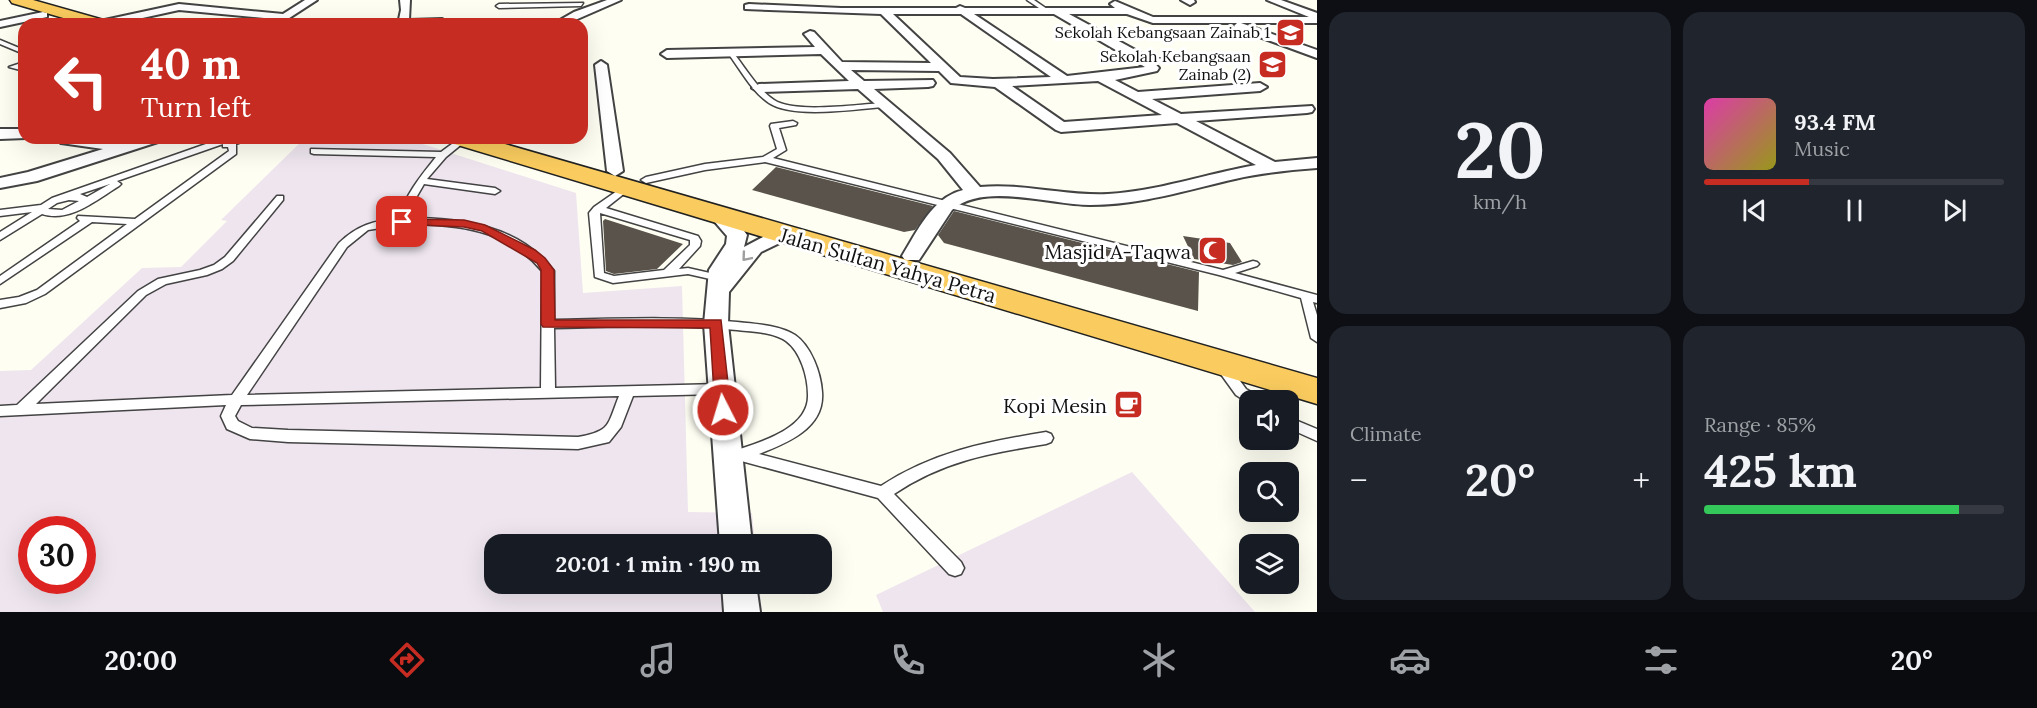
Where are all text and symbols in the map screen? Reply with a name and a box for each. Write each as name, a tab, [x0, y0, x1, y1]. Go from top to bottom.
school or university icon: Sekolah Kebangsaan Zainab 1	[1275, 16, 1307, 48]
place label: Sekolah Kebangsaan Zainab 1	[1055, 22, 1270, 42]
text: 40 m	[141, 37, 240, 91]
icon: left	[42, 42, 120, 120]
place label: Sekolah Kebangsaan Zainab (2)	[1100, 46, 1251, 85]
school or university icon: Sekolah Kebangsaan Zainab (2)	[1256, 49, 1288, 81]
text: Turn left	[141, 90, 251, 124]
text: 20	[1454, 100, 1546, 199]
text: 93.4 FM	[1794, 108, 1876, 136]
text: Music	[1794, 136, 1850, 161]
text: km/h	[1473, 189, 1527, 214]
icon: previous	[1738, 194, 1771, 227]
icon: pause	[1838, 194, 1871, 227]
icon: next	[1938, 194, 1971, 227]
pin	[376, 196, 427, 247]
icon: arrive	[385, 205, 418, 238]
street label: Jalan Sultan Yahya Petra	[776, 222, 999, 308]
mosque icon: Masjid A-Taqwa	[1196, 235, 1228, 267]
place label: Masjid A-Taqwa	[1044, 239, 1191, 264]
one-way arrow	[743, 250, 754, 261]
position arrow	[691, 378, 755, 442]
cafe icon: Kopi Mesin	[1112, 389, 1144, 421]
map controls	[1239, 390, 1299, 594]
button: sound	[1239, 390, 1299, 450]
place label: Kopi Mesin	[1003, 393, 1107, 418]
text: Range · 85%	[1704, 412, 1816, 437]
text: Climate	[1350, 421, 1422, 446]
text: 425 km	[1704, 442, 1857, 499]
text: 20°	[1465, 451, 1535, 508]
text: −	[1350, 459, 1368, 501]
text: +	[1632, 459, 1650, 501]
button: search	[1239, 462, 1299, 522]
speed limit sign: 30	[18, 516, 96, 594]
button: layers	[1239, 534, 1299, 594]
text: 20:01 · 1 min · 190 m	[555, 550, 761, 578]
icon: directions	[386, 639, 428, 681]
icon: music	[637, 639, 679, 681]
icon: phone	[887, 639, 929, 681]
icon: climate	[1138, 639, 1180, 681]
icon: car	[1389, 639, 1431, 681]
icon: filters	[1640, 639, 1682, 681]
text: 20:00	[104, 643, 177, 677]
text: 20°	[1891, 643, 1933, 677]

